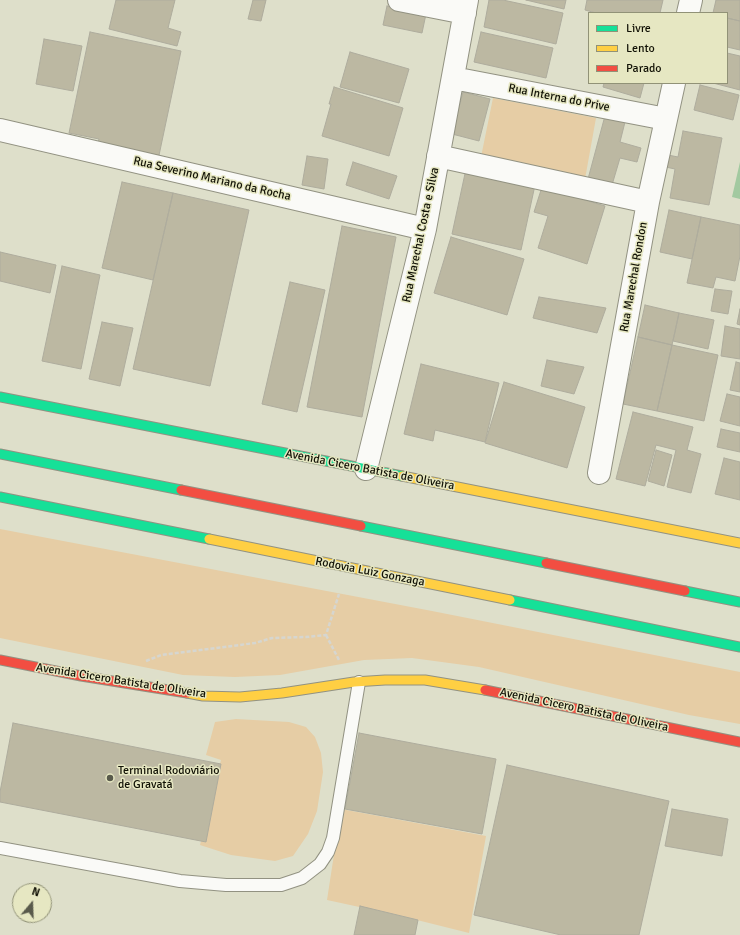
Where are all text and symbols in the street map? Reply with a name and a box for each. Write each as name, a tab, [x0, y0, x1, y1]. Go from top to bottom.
legend	[588, 12, 728, 84]
text: Livre	[626, 21, 651, 36]
text: Lento	[626, 41, 655, 56]
text: Parado	[626, 61, 662, 76]
street label: Rua Interna do Prive	[507, 81, 611, 115]
street label: Rua Severino Mariano da Rocha	[132, 154, 292, 204]
street label: Rua Marechal Costa e Silva	[400, 166, 442, 304]
street label: Rua Marechal Rondon	[617, 221, 651, 333]
street label: Avenida Cicero Batista de Oliveira	[284, 447, 456, 493]
street label: Rodovia Luiz Gonzaga	[314, 554, 426, 590]
street label: Avenida Cicero Batista de Oliveira	[35, 660, 207, 702]
street label: Avenida Cicero Batista de Oliveira	[498, 685, 670, 735]
place label: Terminal Rodoviário de Gravatá	[118, 764, 219, 792]
marker: Terminal Rodoviário de Gravatá	[105, 773, 115, 783]
north arrow	[12, 883, 52, 923]
text: N	[30, 885, 41, 900]

